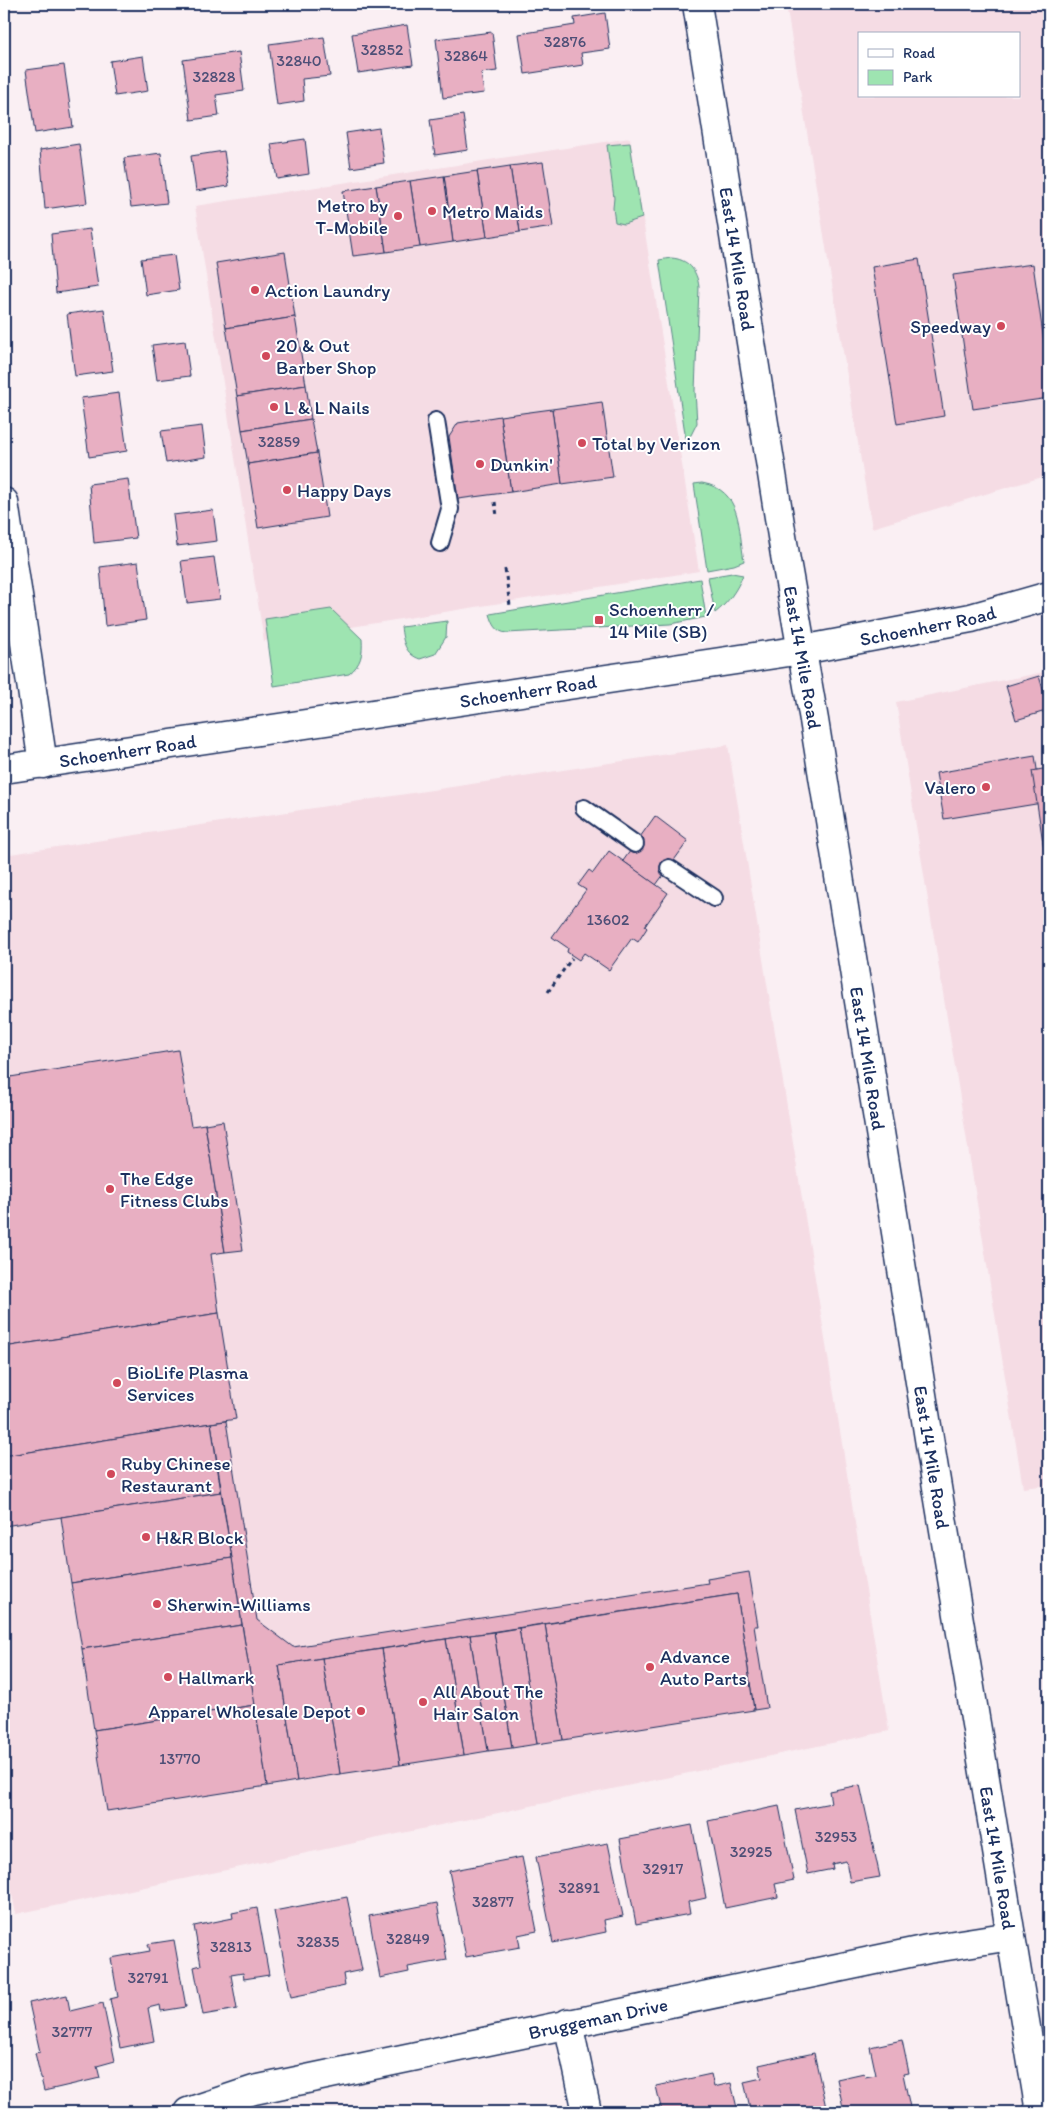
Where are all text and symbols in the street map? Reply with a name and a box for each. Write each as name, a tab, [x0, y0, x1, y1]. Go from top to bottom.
house number: 32876	[544, 32, 586, 51]
legend	[858, 32, 1020, 98]
house number: 32852	[361, 40, 404, 59]
text: Road	[903, 44, 936, 62]
house number: 32864	[444, 46, 488, 65]
house number: 32840	[276, 51, 322, 70]
house number: 32828	[192, 67, 236, 86]
text: Park	[903, 68, 933, 86]
street label: East 14 Mile Road	[715, 185, 760, 332]
place label: Metro by T-Mobile	[315, 194, 388, 239]
place label: Metro Maids	[442, 200, 543, 223]
marker: Metro Maids	[426, 205, 438, 217]
marker: Metro by T-Mobile	[392, 210, 404, 222]
place label: Action Laundry	[265, 279, 390, 302]
marker: Action Laundry	[249, 284, 261, 296]
place label: Speedway	[910, 315, 991, 338]
marker: Speedway	[995, 320, 1007, 332]
place label: 20 & Out Barber Shop	[276, 334, 376, 379]
marker: 20 & Out Barber Shop	[260, 350, 272, 362]
place label: L & L Nails	[284, 396, 370, 419]
marker: L & L Nails	[268, 401, 280, 413]
house number: 32859	[258, 432, 300, 451]
place label: Total by Verizon	[592, 432, 721, 455]
marker: Total by Verizon	[576, 437, 588, 449]
place label: Dunkin'	[490, 453, 553, 476]
marker: Dunkin'	[474, 458, 486, 470]
place label: Happy Days	[297, 479, 391, 502]
marker: Happy Days	[281, 484, 293, 496]
street label: East 14 Mile Road	[779, 584, 827, 731]
place label: Schoenherr / 14 Mile (SB)	[609, 598, 714, 643]
street label: Schoenherr Road	[858, 600, 999, 650]
marker: Schoenherr / 14 Mile (SB)	[593, 614, 605, 626]
street label: Schoenherr Road	[458, 669, 599, 712]
street label: Schoenherr Road	[58, 729, 198, 772]
place label: Valero	[924, 776, 976, 799]
marker: Valero	[980, 781, 992, 793]
house number: 13602	[587, 910, 630, 929]
street label: East 14 Mile Road	[845, 985, 891, 1132]
place label: The Edge Fitness Clubs	[120, 1167, 229, 1212]
marker: The Edge Fitness Clubs	[104, 1183, 116, 1195]
place label: BioLife Plasma Services	[127, 1361, 249, 1406]
marker: BioLife Plasma Services	[111, 1377, 123, 1389]
street label: East 14 Mile Road	[909, 1384, 955, 1530]
place label: Ruby Chinese Restaurant	[121, 1452, 231, 1497]
marker: Ruby Chinese Restaurant	[105, 1468, 117, 1480]
place label: H&R Block	[156, 1526, 244, 1549]
marker: H&R Block	[140, 1531, 152, 1543]
place label: Sherwin-Williams	[167, 1593, 311, 1616]
marker: Sherwin-Williams	[151, 1598, 163, 1610]
place label: Advance Auto Parts	[660, 1645, 747, 1690]
marker: Advance Auto Parts	[644, 1661, 656, 1673]
place label: Hallmark	[178, 1666, 255, 1689]
marker: Hallmark	[162, 1671, 174, 1683]
place label: All About The Hair Salon	[433, 1680, 543, 1725]
marker: All About The Hair Salon	[417, 1696, 429, 1708]
place label: Apparel Wholesale Depot	[148, 1700, 351, 1723]
marker: Apparel Wholesale Depot	[355, 1705, 367, 1717]
house number: 13770	[159, 1749, 201, 1768]
street label: East 14 Mile Road	[975, 1784, 1021, 1931]
house number: 32953	[815, 1827, 858, 1846]
house number: 32925	[730, 1842, 772, 1861]
house number: 32917	[643, 1859, 683, 1878]
house number: 32891	[558, 1878, 600, 1897]
house number: 32877	[472, 1892, 514, 1911]
house number: 32849	[386, 1929, 430, 1948]
house number: 32835	[296, 1932, 340, 1951]
house number: 32813	[210, 1937, 252, 1956]
house number: 32791	[128, 1968, 169, 1987]
street label: Bruggeman Drive	[526, 1992, 670, 2044]
house number: 32777	[52, 2022, 93, 2041]

